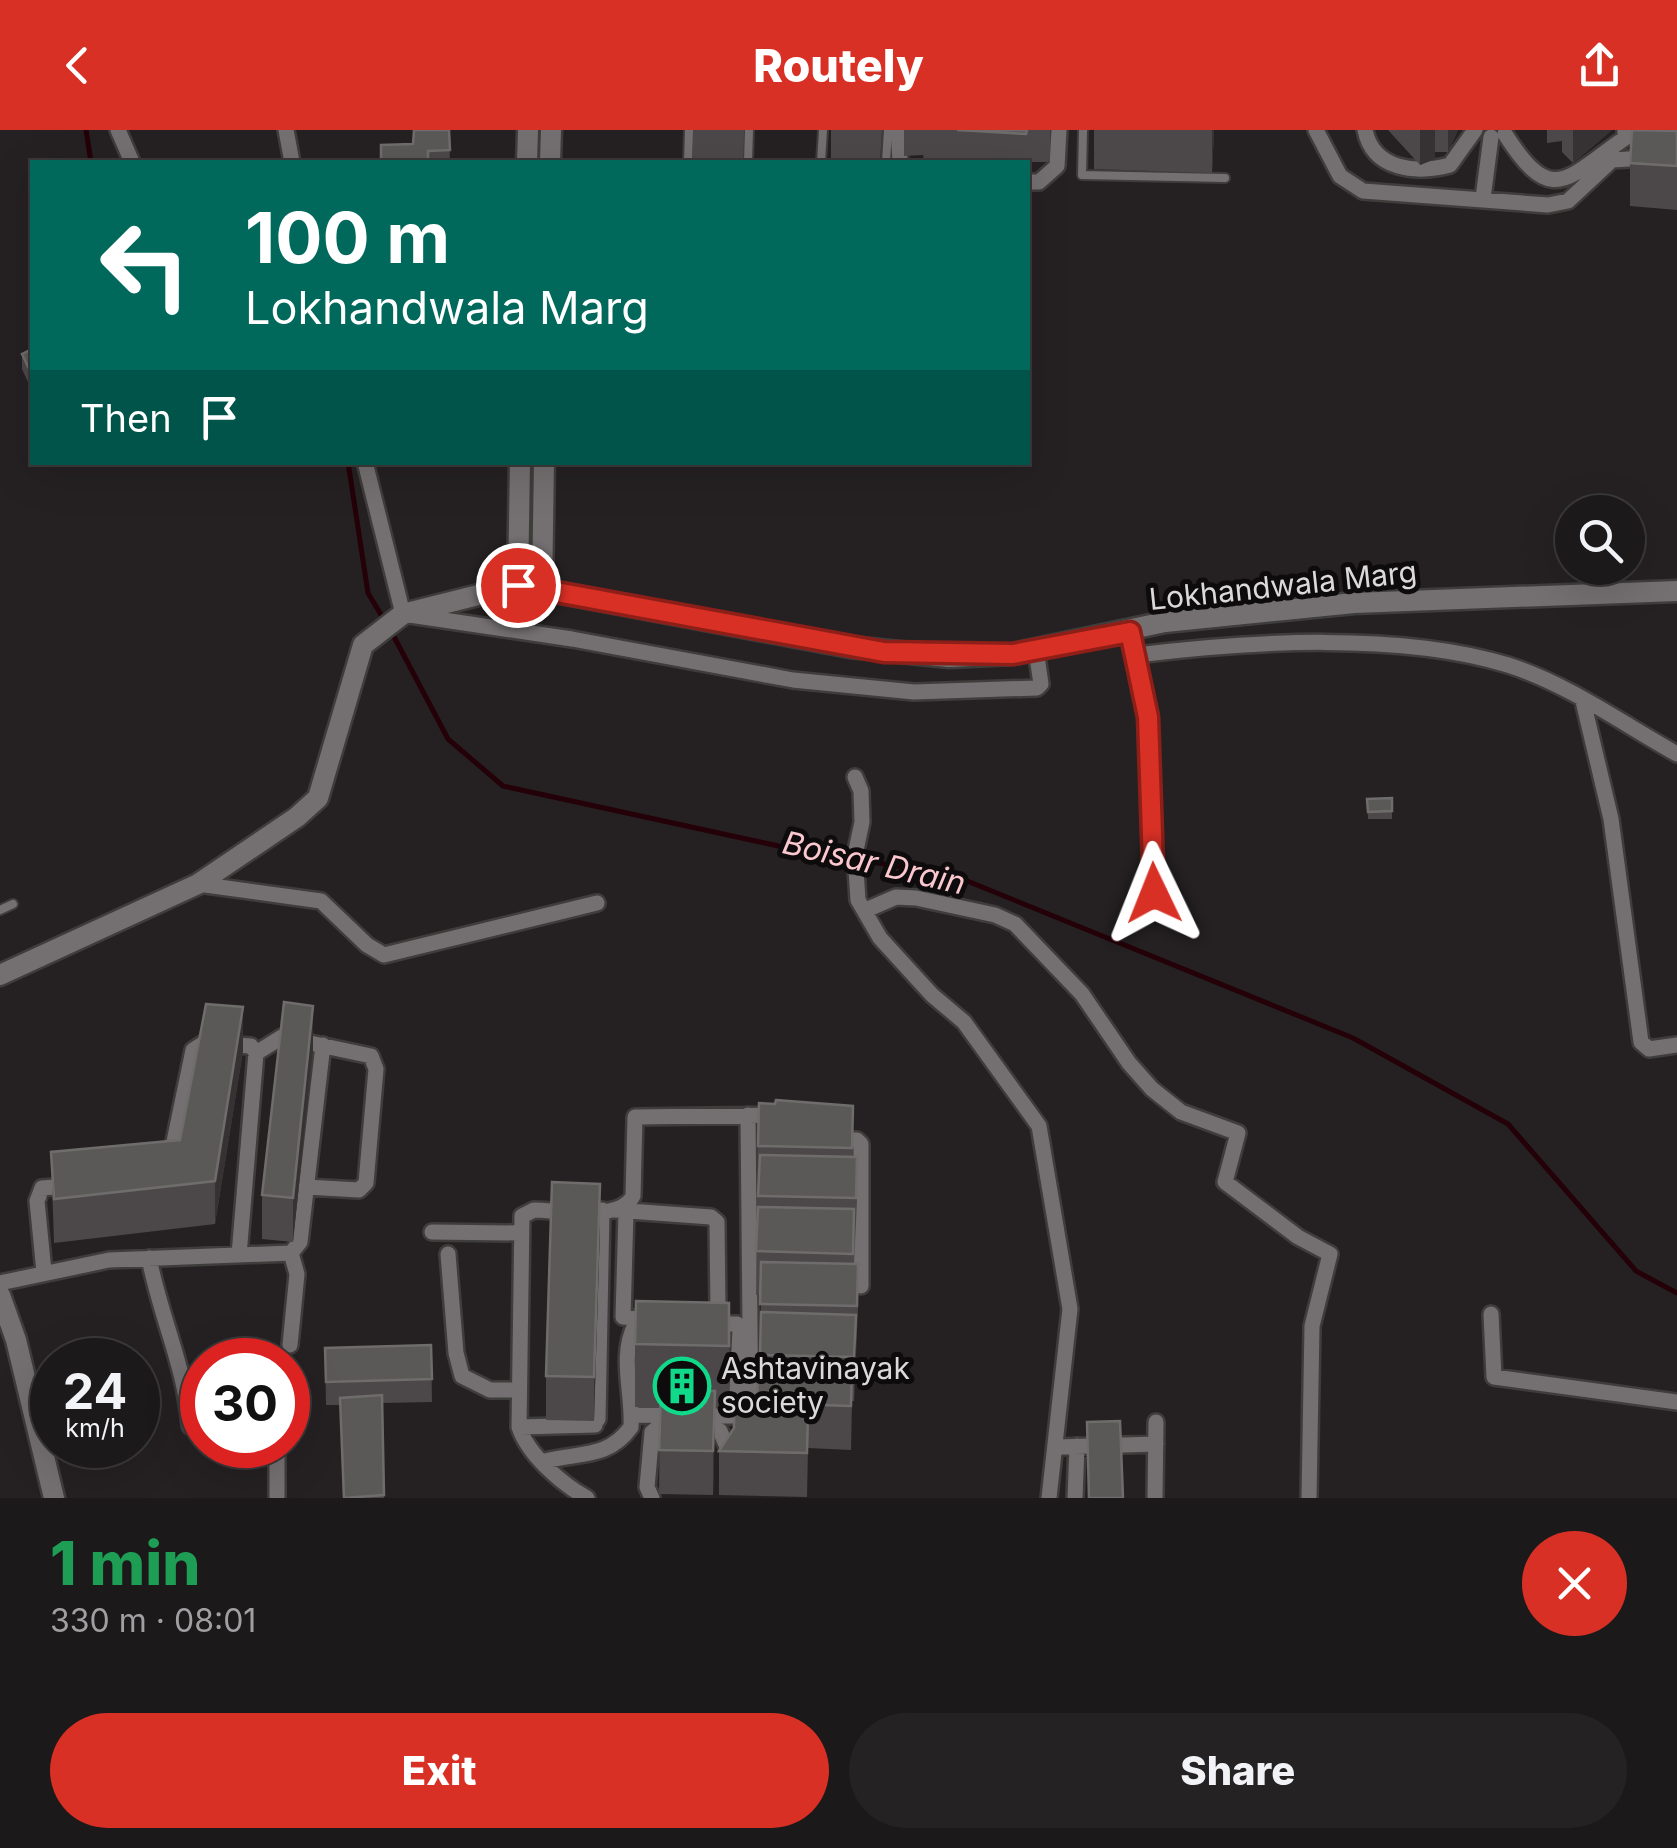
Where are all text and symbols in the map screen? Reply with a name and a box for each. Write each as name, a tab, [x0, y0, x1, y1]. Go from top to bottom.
icon: back	[50, 38, 105, 93]
text: Routely	[753, 38, 924, 93]
icon: share	[1572, 38, 1627, 93]
text: 100 m	[245, 195, 450, 280]
icon: left	[80, 200, 210, 330]
text: Lokhandwala Marg	[245, 280, 649, 335]
icon: arrive	[192, 390, 247, 445]
text: Then	[80, 395, 172, 441]
map controls	[1555, 495, 1645, 585]
button: search	[1555, 495, 1645, 585]
pin	[476, 543, 561, 628]
street label: Lokhandwala Marg	[1147, 553, 1419, 617]
icon: arrive	[491, 558, 546, 613]
water label: Boisar Drain	[779, 823, 969, 902]
position arrow	[1102, 841, 1206, 945]
speed limit sign: 30	[180, 1338, 310, 1468]
place label: Ashtavinayak society	[721, 1350, 910, 1420]
building icon: Ashtavinayak society	[652, 1356, 712, 1416]
text: 24	[63, 1361, 127, 1421]
text: km/h	[65, 1413, 125, 1443]
text: 1 min	[50, 1527, 200, 1599]
button: close	[1522, 1531, 1627, 1636]
text: 330 m · 08:01	[50, 1601, 256, 1640]
button: Exit	[50, 1713, 829, 1828]
button: Share	[849, 1713, 1627, 1828]

